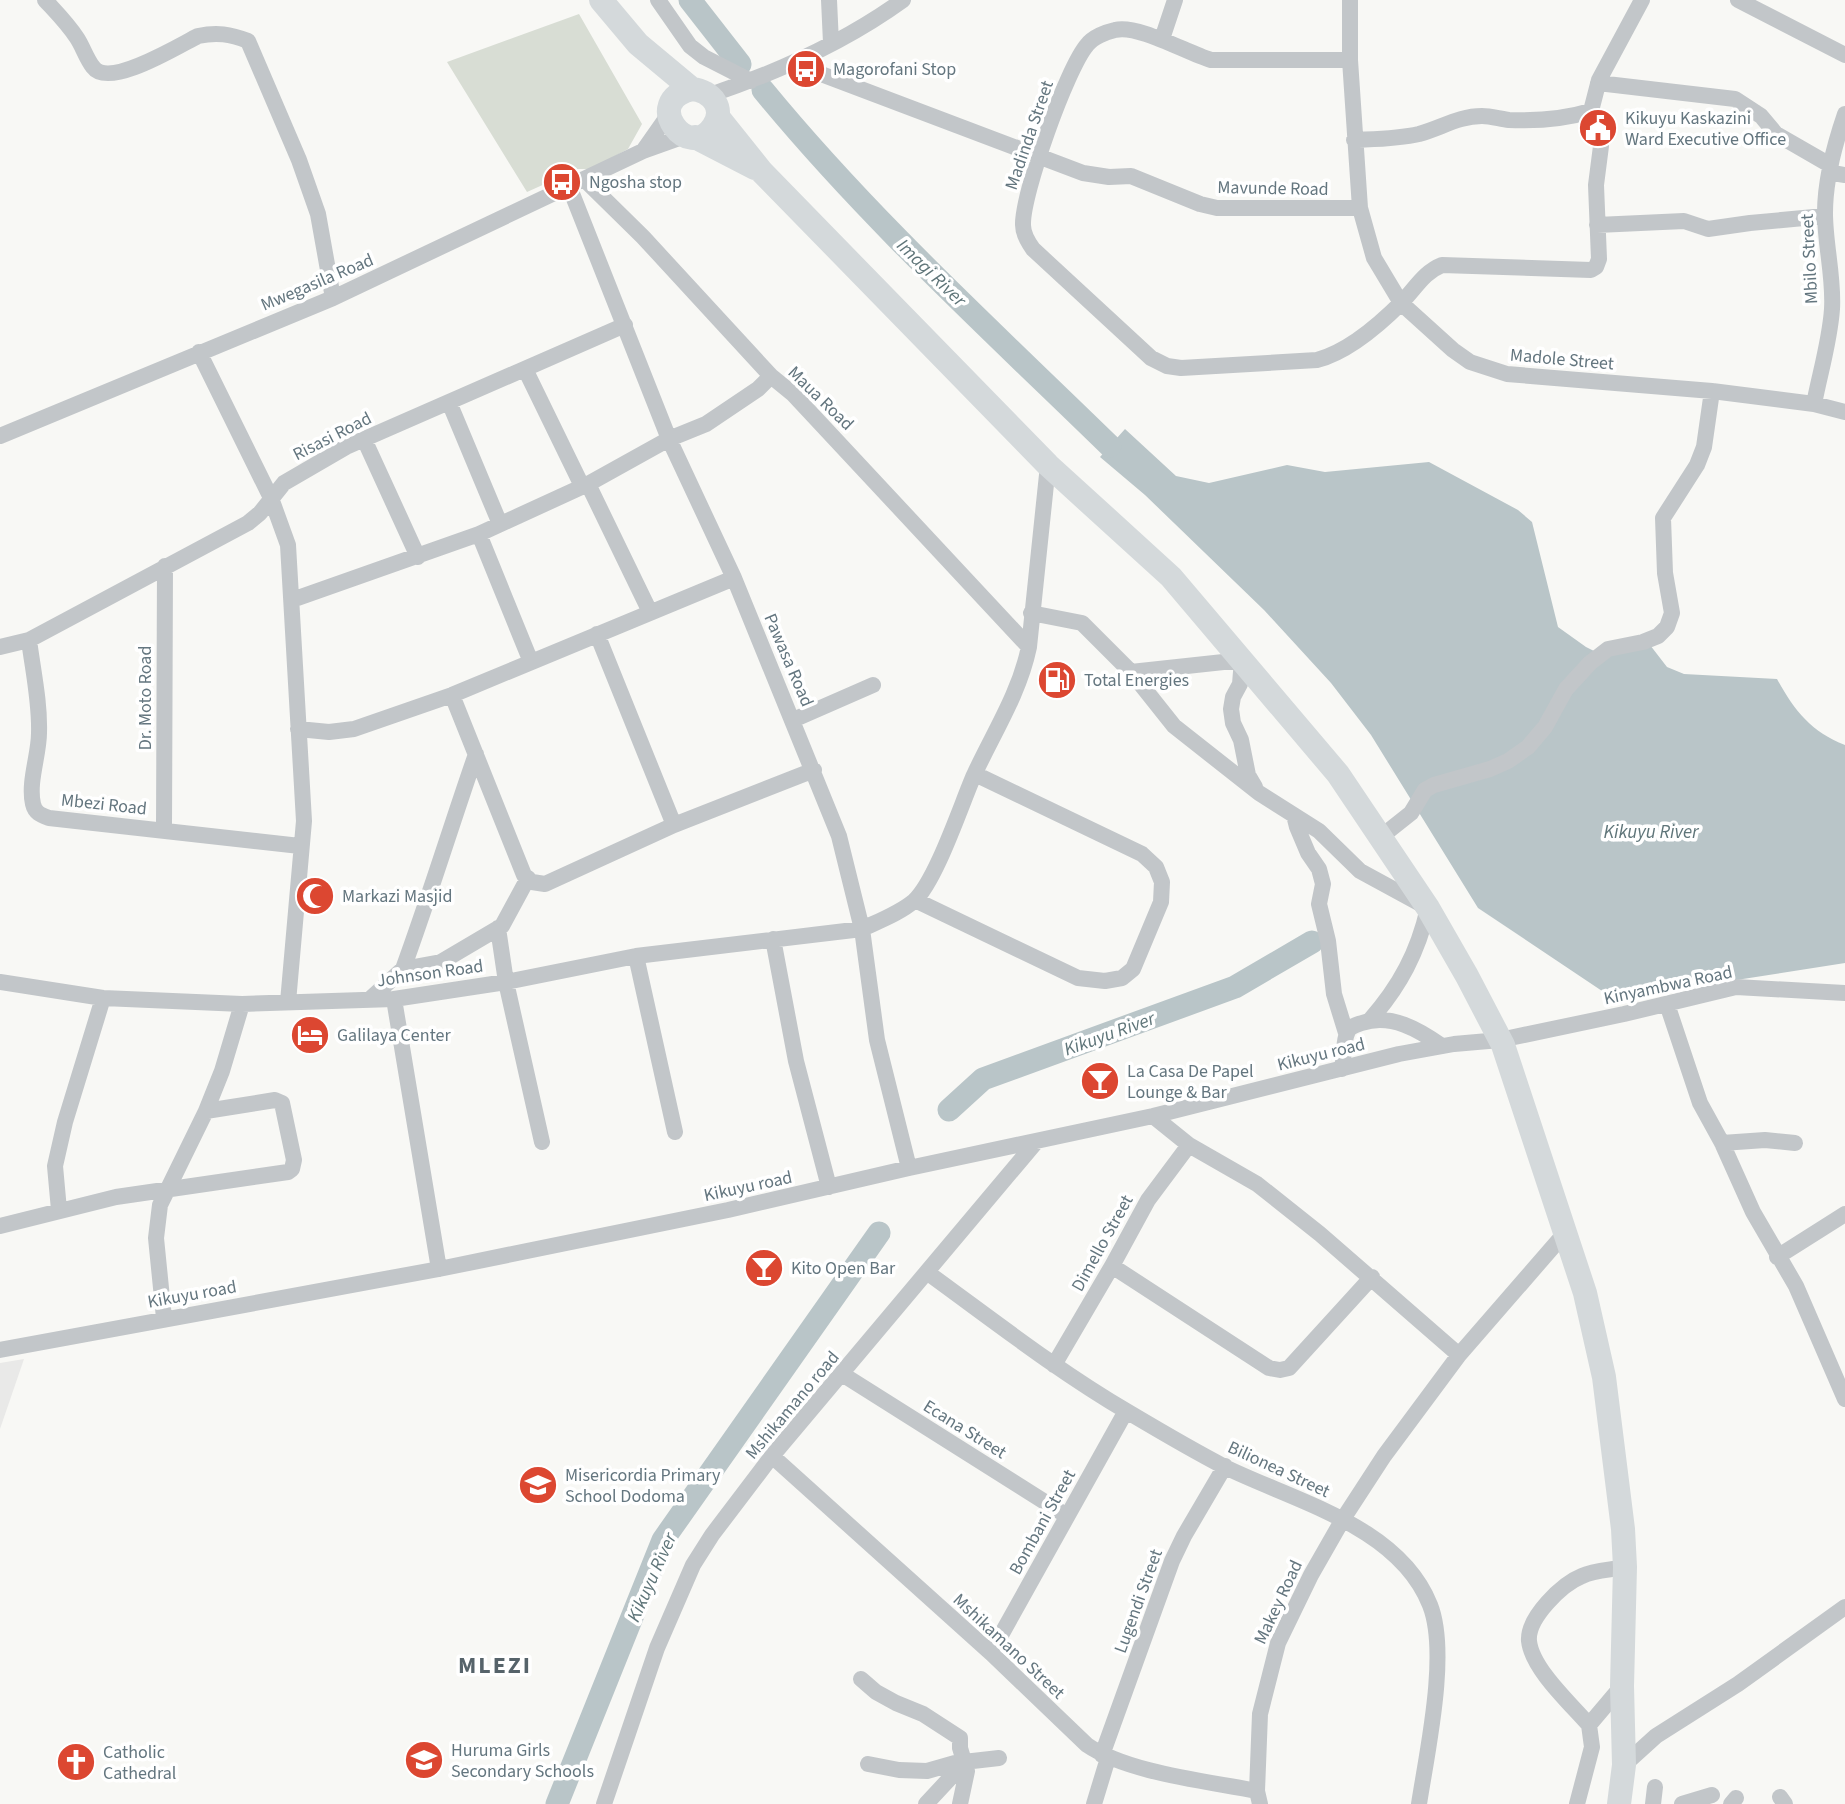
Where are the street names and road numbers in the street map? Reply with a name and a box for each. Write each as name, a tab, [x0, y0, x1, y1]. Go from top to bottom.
street label: Madinda Street	[999, 77, 1060, 193]
street label: Mavunde Road	[1217, 175, 1329, 202]
street label: Mbilo Street	[1795, 213, 1824, 305]
street label: Mwegasila Road	[257, 247, 378, 317]
street label: Madole Street	[1509, 343, 1615, 376]
street label: Maua Road	[782, 360, 859, 436]
street label: Risasi Road	[288, 406, 376, 467]
street label: Pawasa Road	[758, 610, 819, 711]
street label: Dr. Moto Road	[133, 646, 158, 750]
street label: Mbezi Road	[60, 788, 148, 821]
street label: Johnson Road	[375, 954, 485, 993]
street label: Kinyambwa Road	[1602, 960, 1735, 1011]
street label: Kikuyu road	[1275, 1032, 1368, 1077]
street label: Kikuyu road	[702, 1165, 795, 1208]
street label: Dimello Street	[1066, 1190, 1139, 1296]
street label: Kikuyu road	[146, 1274, 238, 1315]
street label: Mshikamano road	[740, 1346, 845, 1465]
street label: Ecana Street	[918, 1394, 1011, 1465]
street label: Bilionea Street	[1224, 1435, 1334, 1504]
street label: Bombani Street	[1003, 1465, 1082, 1579]
street label: Lugendi Street	[1108, 1546, 1169, 1657]
street label: Makey Road	[1248, 1556, 1309, 1648]
street label: Mshikamano Street	[947, 1588, 1070, 1705]

